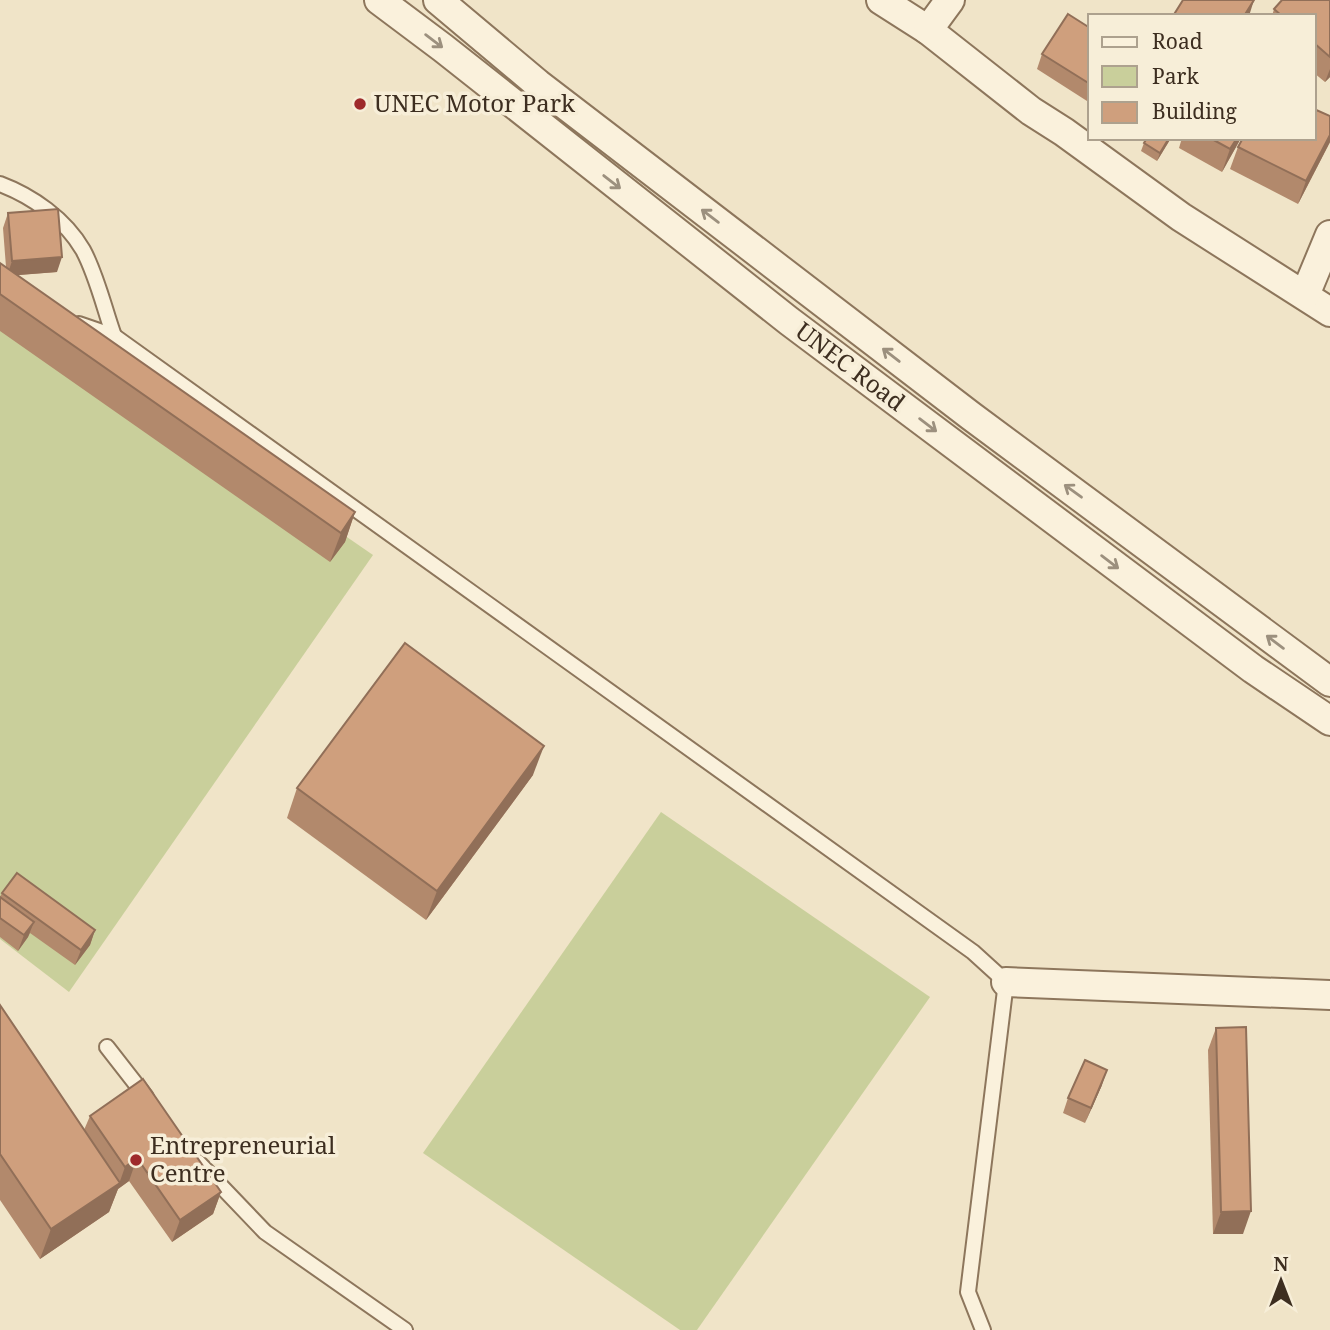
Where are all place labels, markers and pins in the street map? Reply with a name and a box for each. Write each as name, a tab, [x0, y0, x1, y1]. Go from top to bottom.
place label: UNEC Motor Park	[374, 86, 576, 119]
marker: UNEC Motor Park	[352, 96, 368, 112]
place label: Entrepreneurial Centre	[150, 1128, 336, 1189]
marker: Entrepreneurial Centre	[128, 1152, 144, 1168]

